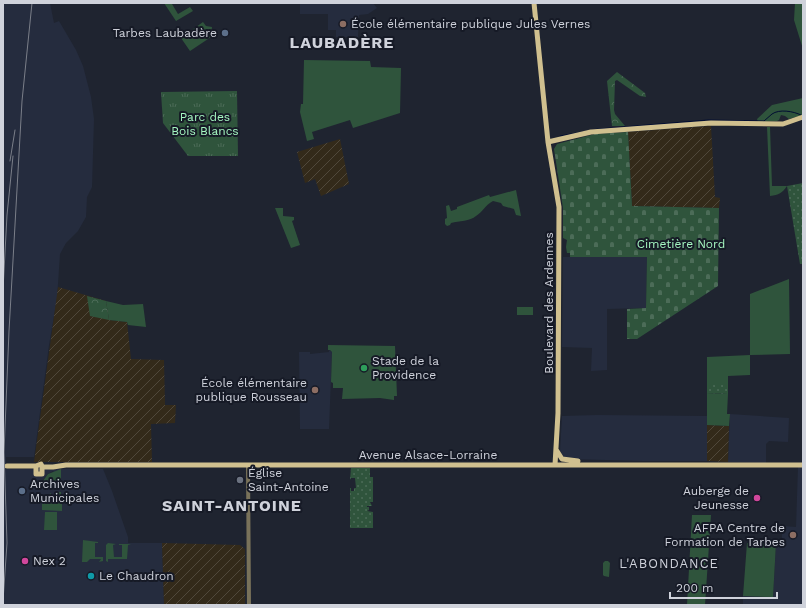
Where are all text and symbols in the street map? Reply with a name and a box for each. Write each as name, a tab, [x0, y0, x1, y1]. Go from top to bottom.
place label: École élémentaire publique Jules Vernes	[351, 17, 590, 31]
marker: École élémentaire publique Jules Vernes	[338, 19, 348, 29]
place label: Tarbes Laubadère	[113, 26, 217, 40]
marker: Tarbes Laubadère	[220, 28, 230, 38]
district label: LAUBADÈRE	[290, 33, 394, 52]
park label: Parc des Bois Blancs	[171, 110, 239, 138]
street label: Boulevard des Ardennes	[542, 232, 556, 374]
park label: Cimetière Nord	[637, 237, 725, 251]
place label: Stade de la Providence	[372, 354, 439, 382]
marker: Stade de la Providence	[359, 363, 369, 373]
place label: École élémentaire publique Rousseau	[196, 376, 307, 404]
marker: École élémentaire publique Rousseau	[310, 385, 320, 395]
street label: Avenue Alsace-Lorraine	[359, 448, 497, 462]
place label: Église Saint-Antoine	[248, 466, 329, 494]
marker: Église Saint-Antoine	[235, 475, 245, 485]
place label: Archives Municipales	[30, 477, 99, 505]
place label: Auberge de Jeunesse	[683, 484, 749, 512]
marker: Archives Municipales	[17, 486, 27, 496]
marker: Auberge de Jeunesse	[752, 493, 762, 503]
district label: SAINT-ANTOINE	[162, 496, 302, 515]
place label: AFPA Centre de Formation de Tarbes	[665, 521, 785, 549]
marker: AFPA Centre de Formation de Tarbes	[788, 530, 798, 540]
place label: Nex 2	[33, 554, 66, 568]
marker: Nex 2	[20, 556, 30, 566]
district label: L'ABONDANCE	[619, 556, 719, 571]
place label: Le Chaudron	[99, 569, 174, 583]
marker: Le Chaudron	[86, 571, 96, 581]
scale bar	[670, 574, 777, 600]
text: 200 m	[676, 581, 713, 595]

